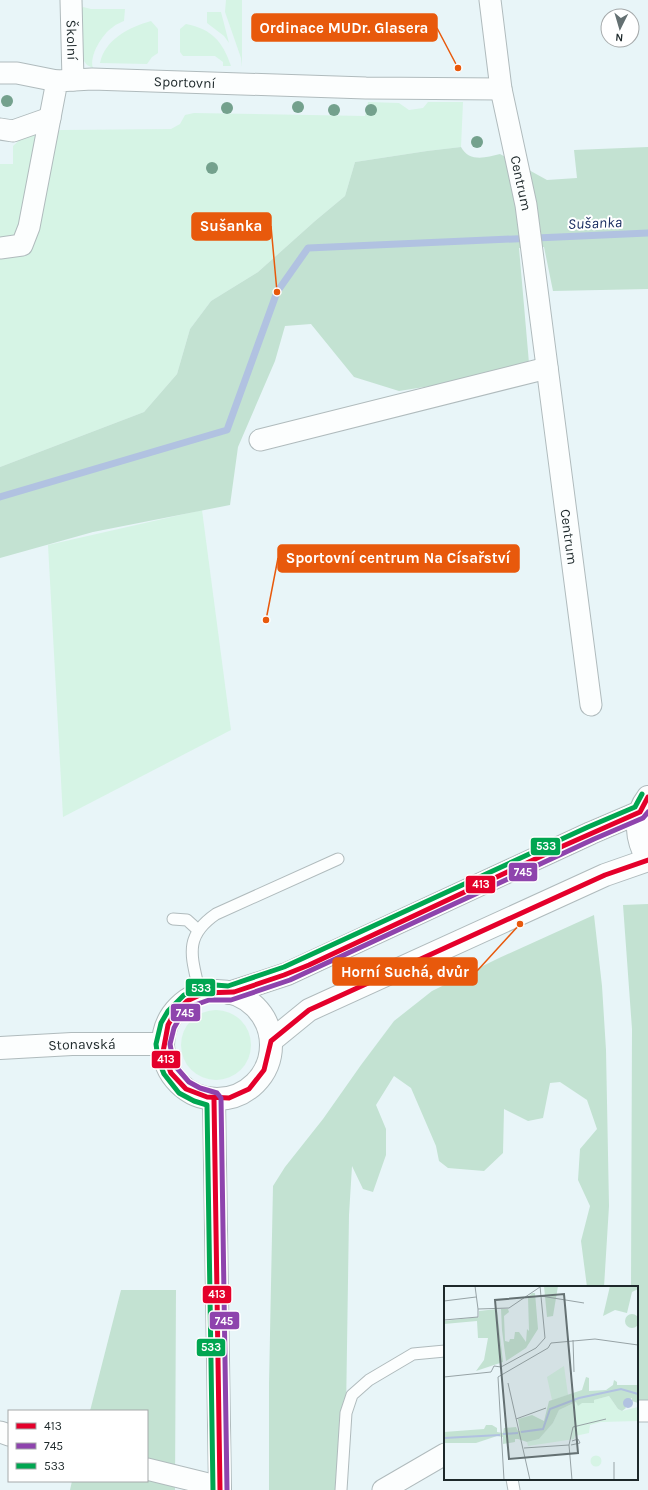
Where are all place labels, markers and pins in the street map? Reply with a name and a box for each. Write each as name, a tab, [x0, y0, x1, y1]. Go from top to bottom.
callout: Ordinace MUDr. Glasera	[252, 14, 437, 41]
callout: Sušanka	[192, 213, 271, 240]
callout: Sportovní centrum Na Císařství	[278, 545, 519, 572]
callout: Horní Suchá, dvůr	[333, 958, 477, 985]

